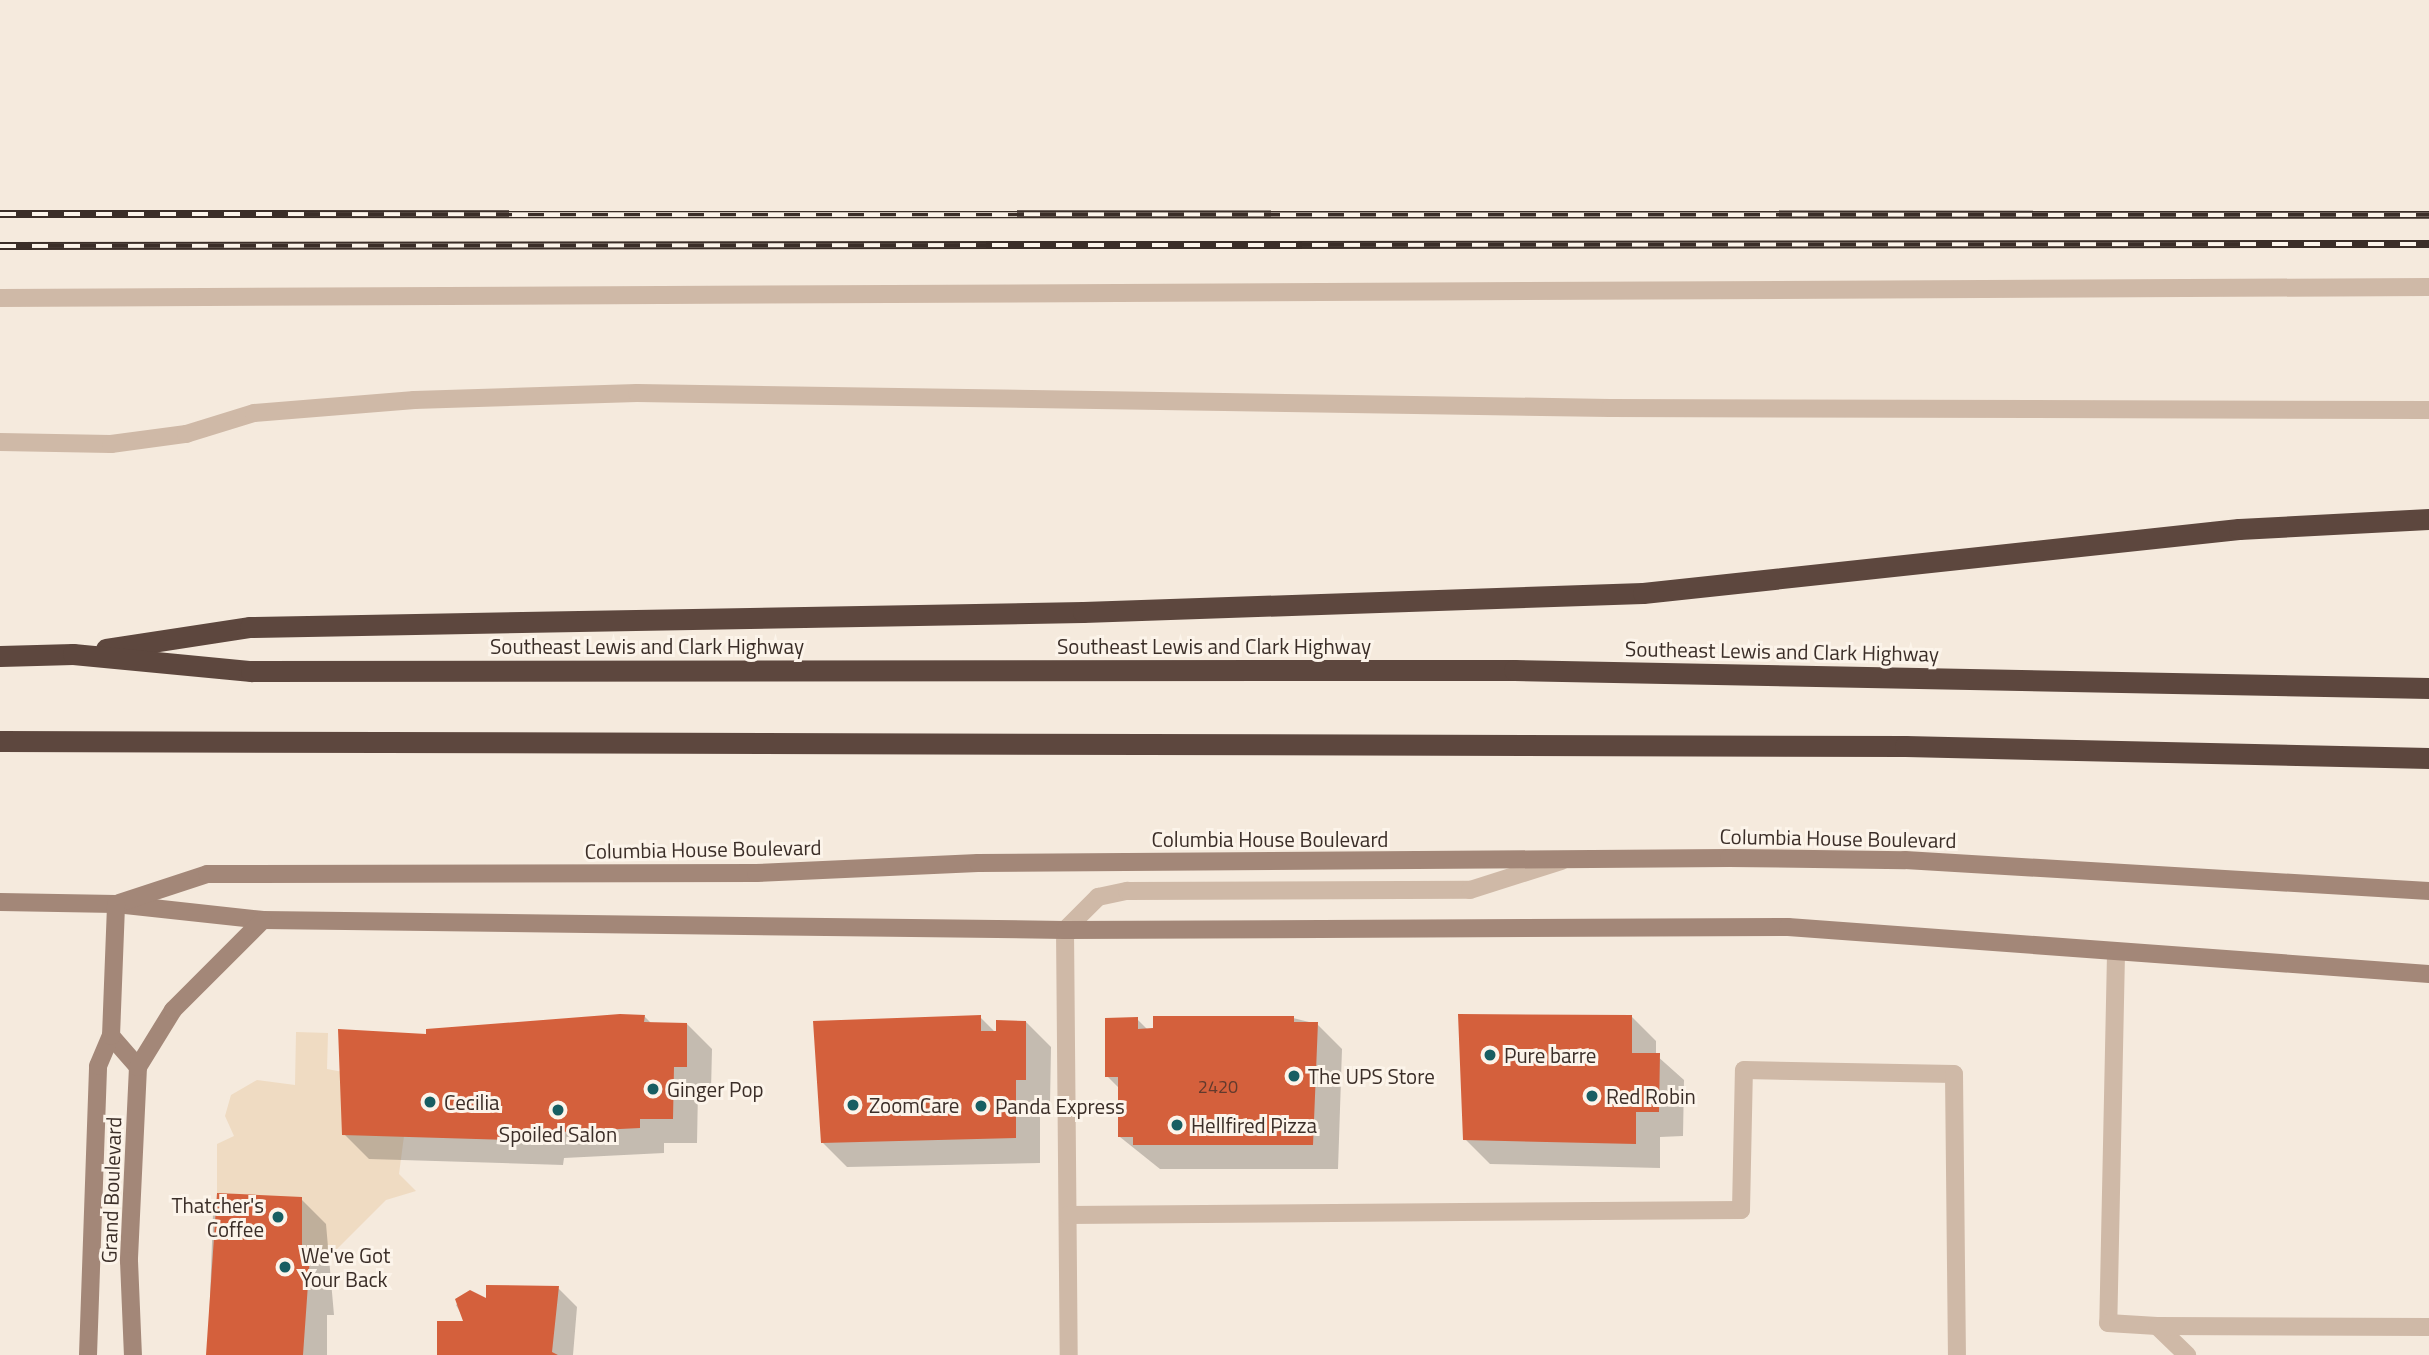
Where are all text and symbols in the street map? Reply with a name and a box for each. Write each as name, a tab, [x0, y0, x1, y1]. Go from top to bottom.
street label: Southeast Lewis and Clark Highway	[490, 633, 804, 659]
street label: Southeast Lewis and Clark Highway	[1057, 633, 1371, 659]
street label: Southeast Lewis and Clark Highway	[1625, 636, 1939, 666]
street label: Columbia House Boulevard	[1719, 823, 1957, 853]
street label: Columbia House Boulevard	[1152, 826, 1388, 852]
street label: Columbia House Boulevard	[584, 834, 822, 864]
place label: Pure barre	[1504, 1042, 1596, 1068]
marker: Pure barre	[1482, 1047, 1498, 1063]
place label: The UPS Store	[1308, 1063, 1435, 1089]
marker: The UPS Store	[1286, 1068, 1302, 1084]
place label: Ginger Pop	[667, 1076, 764, 1102]
house number: 2420	[1198, 1076, 1238, 1098]
marker: Ginger Pop	[645, 1081, 661, 1097]
place label: Red Robin	[1606, 1083, 1696, 1109]
marker: Red Robin	[1584, 1088, 1600, 1104]
place label: Cecilia	[444, 1089, 500, 1115]
place label: ZoomCare	[869, 1092, 959, 1118]
place label: Panda Express	[995, 1093, 1125, 1119]
marker: Cecilia	[422, 1094, 438, 1110]
marker: ZoomCare	[843, 1095, 863, 1115]
marker: Panda Express	[973, 1098, 989, 1114]
marker: Spoiled Salon	[550, 1102, 566, 1118]
place label: Hellfired Pizza	[1191, 1112, 1317, 1138]
street label: Grand Boulevard	[96, 1116, 126, 1264]
marker: Hellfired Pizza	[1169, 1117, 1185, 1133]
place label: Spoiled Salon	[499, 1121, 617, 1147]
place label: Thatcher's Coffee	[171, 1192, 264, 1242]
marker: Thatcher's Coffee	[270, 1209, 286, 1225]
place label: We've Got Your Back	[301, 1242, 390, 1292]
marker: We've Got Your Back	[275, 1257, 295, 1277]

